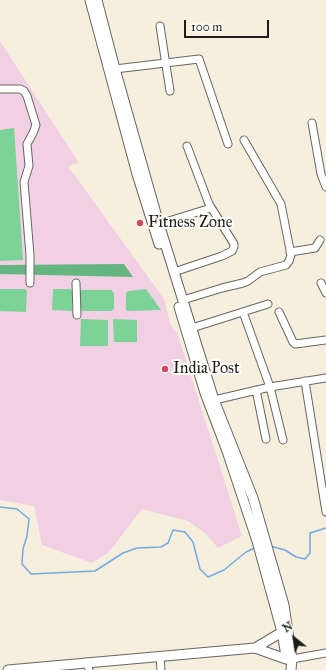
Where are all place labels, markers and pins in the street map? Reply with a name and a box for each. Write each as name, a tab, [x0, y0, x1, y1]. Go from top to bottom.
place label: Fitness Zone	[148, 213, 232, 233]
marker: Fitness Zone	[135, 218, 145, 228]
place label: India Post	[173, 359, 240, 379]
marker: India Post	[160, 364, 170, 374]

